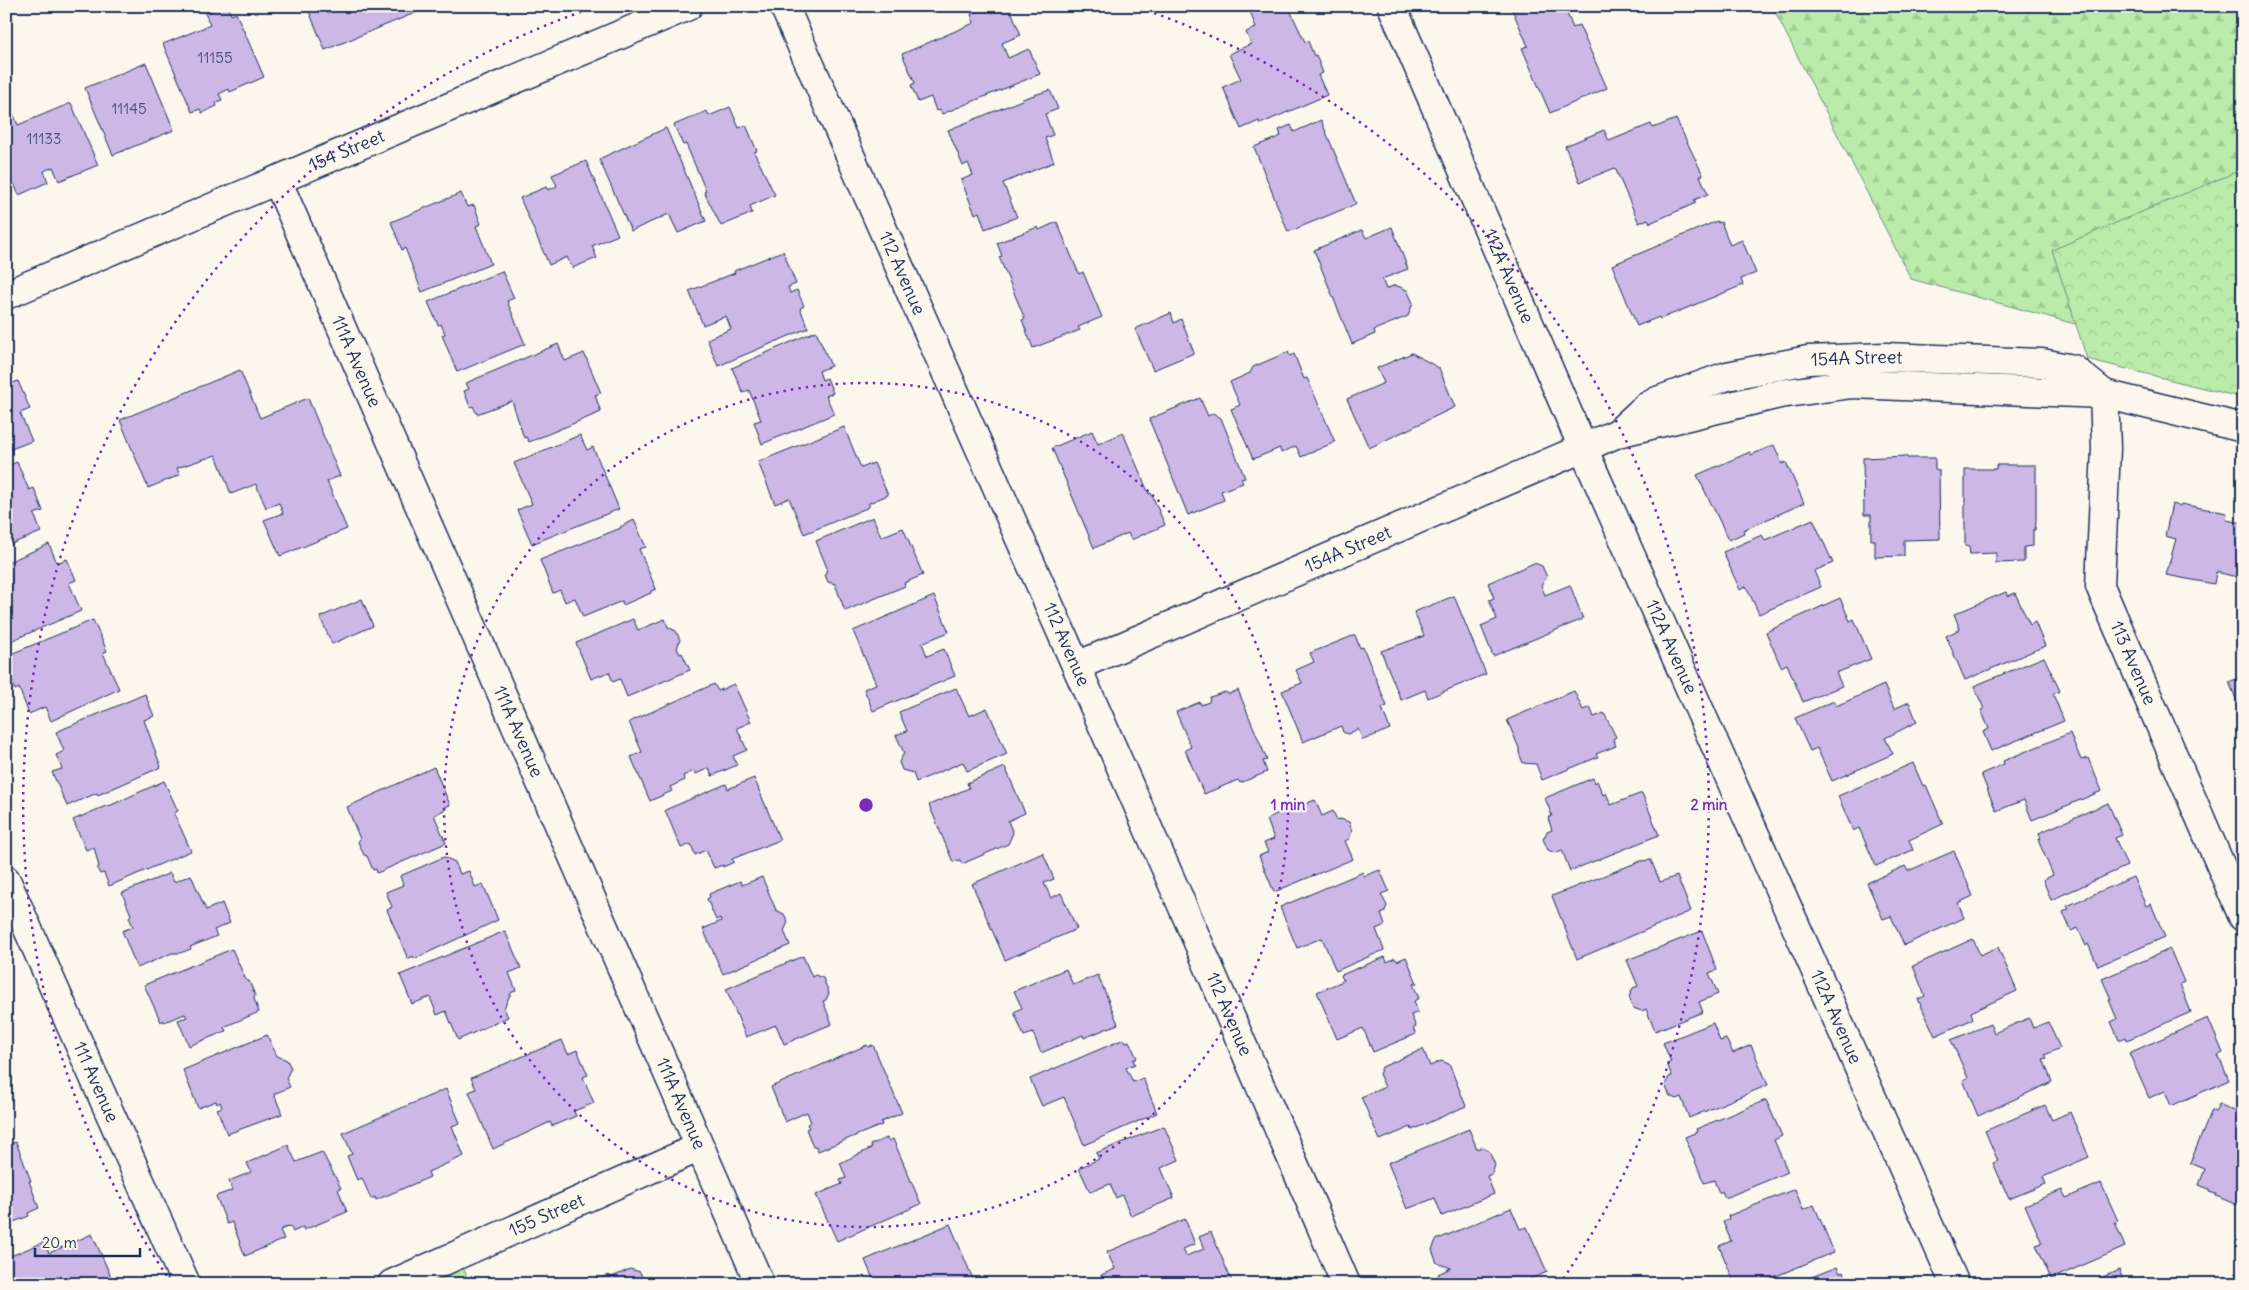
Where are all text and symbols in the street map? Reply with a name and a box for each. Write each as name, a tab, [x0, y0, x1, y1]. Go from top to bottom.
house number: 11155	[197, 48, 233, 67]
house number: 11145	[111, 99, 147, 118]
street label: 154 Street	[305, 124, 388, 176]
house number: 11133	[27, 129, 61, 148]
street label: 112A Avenue	[1479, 225, 1540, 326]
street label: 112 Avenue	[874, 228, 931, 318]
street label: 111A Avenue	[327, 312, 387, 411]
street label: 154A Street	[1810, 345, 1903, 371]
street label: 154A Street	[1301, 520, 1394, 578]
street label: 112A Avenue	[1641, 596, 1703, 697]
street label: 112 Avenue	[1039, 599, 1096, 689]
street label: 113 Avenue	[2105, 617, 2162, 708]
street label: 111A Avenue	[489, 682, 549, 781]
text: 1 min	[1271, 795, 1306, 814]
text: 2 min	[1691, 795, 1728, 814]
centre of rings	[857, 796, 875, 814]
street label: 112A Avenue	[1806, 966, 1867, 1067]
street label: 112 Avenue	[1201, 969, 1258, 1059]
street label: 111 Avenue	[68, 1038, 124, 1126]
street label: 111A Avenue	[651, 1054, 712, 1153]
street label: 155 Street	[505, 1188, 588, 1242]
scale bar	[35, 1225, 140, 1257]
text: 20 m	[42, 1233, 77, 1252]

